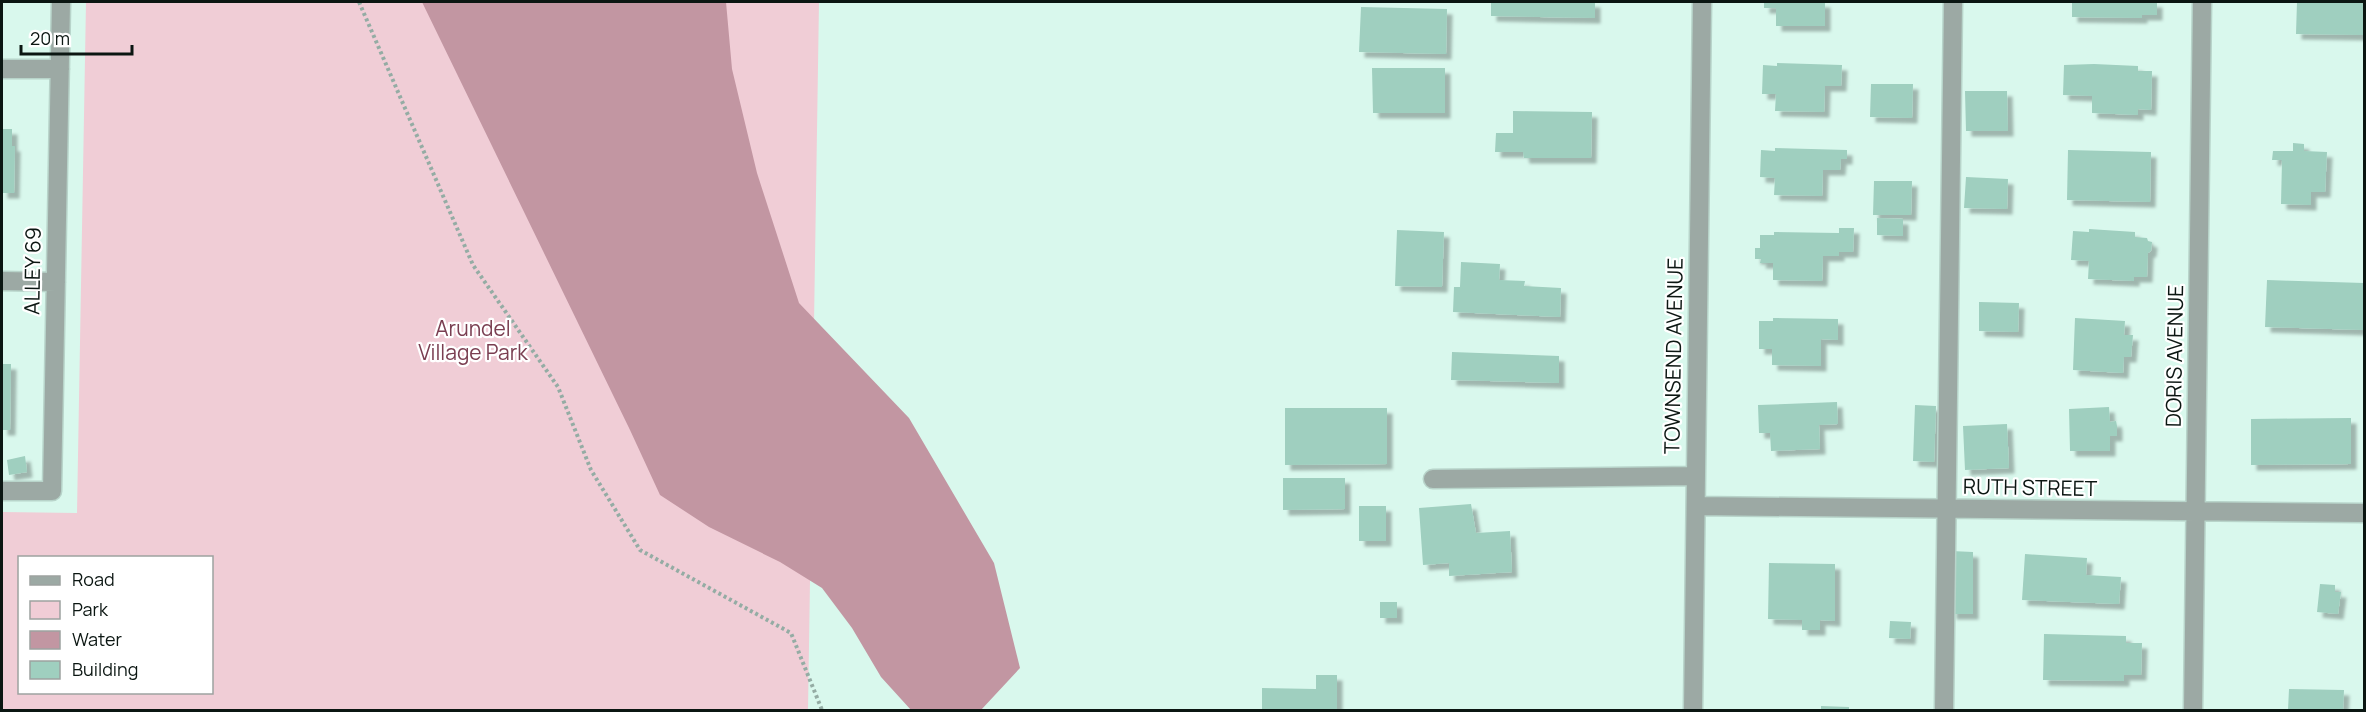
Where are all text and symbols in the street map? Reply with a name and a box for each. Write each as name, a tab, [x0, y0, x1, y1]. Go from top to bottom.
scale bar	[21, 18, 132, 56]
text: 20 m	[30, 26, 70, 50]
street label: ALLEY 69	[17, 227, 47, 315]
street label: TOWNSEND AVENUE	[1657, 258, 1689, 454]
street label: DORIS AVENUE	[2159, 285, 2189, 427]
park label: Arundel Village Park	[418, 314, 528, 366]
street label: RUTH STREET	[1963, 472, 2098, 502]
legend	[18, 556, 213, 694]
text: Road	[72, 567, 115, 591]
text: Park	[72, 597, 109, 621]
text: Water	[72, 627, 122, 651]
text: Building	[72, 657, 138, 681]

